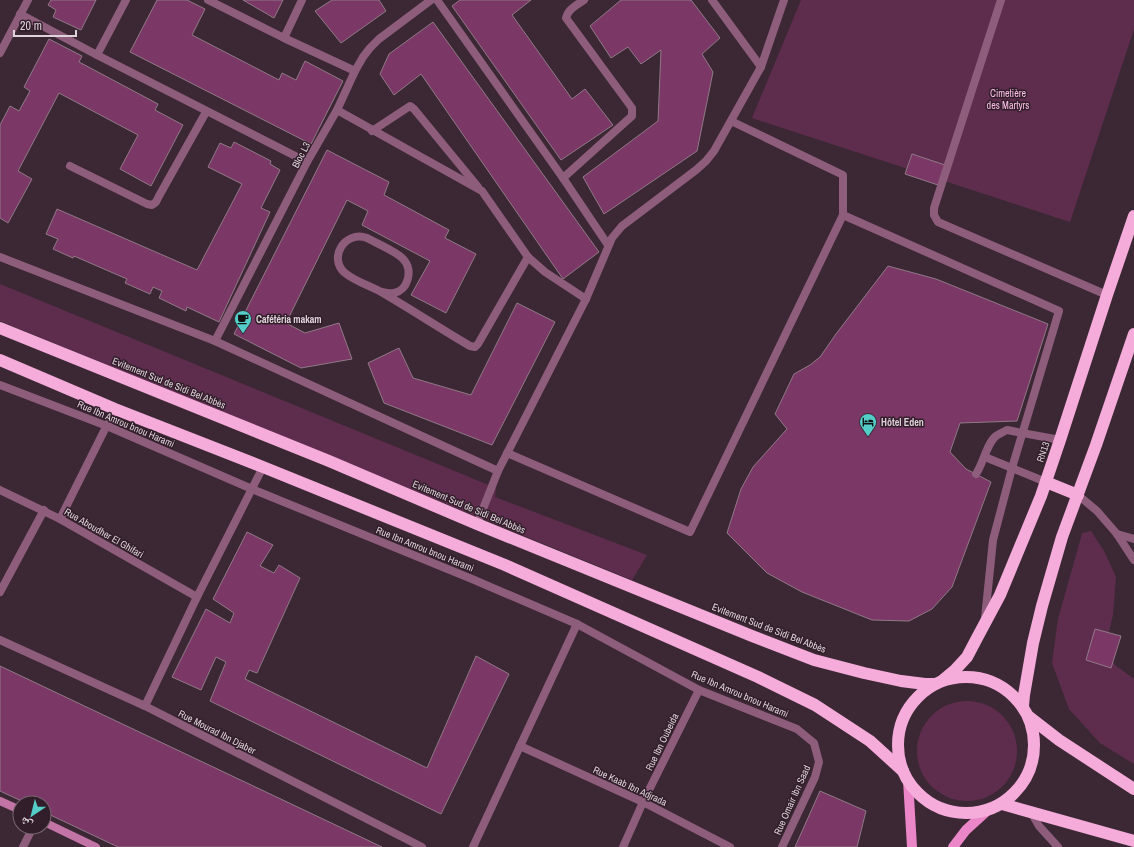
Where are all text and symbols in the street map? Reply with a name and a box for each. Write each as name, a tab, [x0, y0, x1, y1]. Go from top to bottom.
scale bar	[14, 12, 76, 38]
text: 20 m	[20, 18, 42, 34]
park label: Cimetière des Martyrs	[987, 87, 1029, 112]
street label: Bloc L3	[289, 139, 313, 170]
cafe icon: Cafétéria makam	[233, 309, 253, 334]
place label: Cafétéria makam	[256, 313, 322, 326]
street label: Evitement Sud de Sidi Bel Abbès	[110, 354, 228, 412]
street label: Rue Ibn Amrou bnou Harami	[75, 398, 177, 450]
hotel icon: Hôtel Eden	[858, 412, 878, 437]
place label: Hôtel Eden	[881, 416, 924, 429]
street label: RN13	[1033, 440, 1053, 464]
street label: Evitement Sud de Sidi Bel Abbès	[411, 477, 527, 537]
street label: Rue Aboudher El Ghifari	[62, 505, 146, 561]
street label: Rue Ibn Amrou bnou Harami	[374, 523, 476, 575]
street label: Evitement Sud de Sidi Bel Abbès	[710, 600, 828, 656]
street label: Rue Ibn Amrou bnou Harami	[689, 668, 791, 720]
street label: Rue Mourad Ibn Djaber	[176, 707, 258, 757]
street label: Rue Ibn Oubeida	[642, 711, 682, 773]
street label: Rue Kaab Ibn Adjrada	[591, 763, 670, 809]
street label: Rue Omair Ibn Saad	[771, 763, 813, 837]
north arrow	[12, 795, 52, 835]
text: ش	[17, 813, 36, 832]

